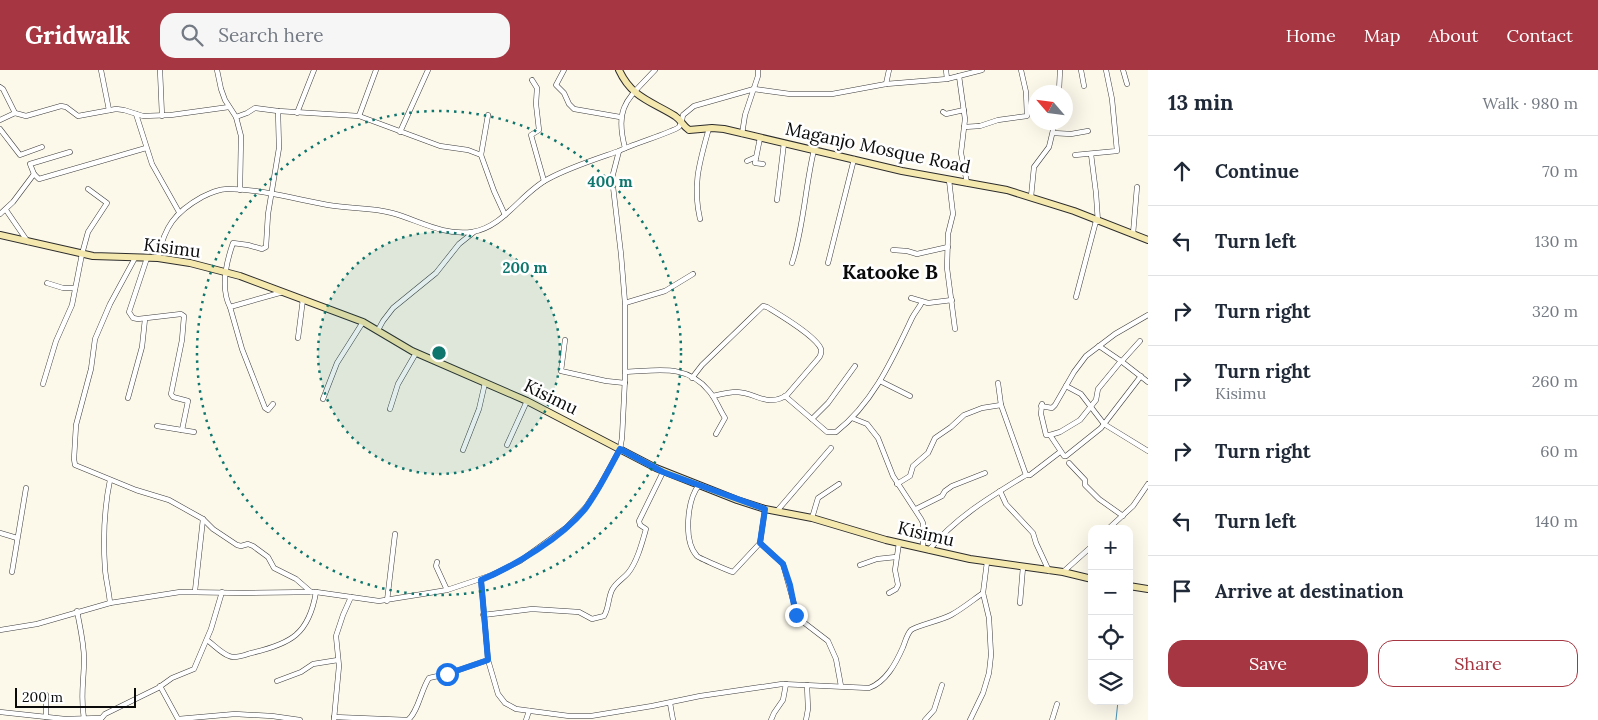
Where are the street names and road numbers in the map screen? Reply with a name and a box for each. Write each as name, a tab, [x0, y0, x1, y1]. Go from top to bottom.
street label: Maganjo Mosque Road	[784, 117, 973, 178]
street label: Kisimu	[142, 233, 202, 262]
street label: Kisimu	[520, 374, 582, 420]
street label: Kisimu	[895, 516, 957, 551]

